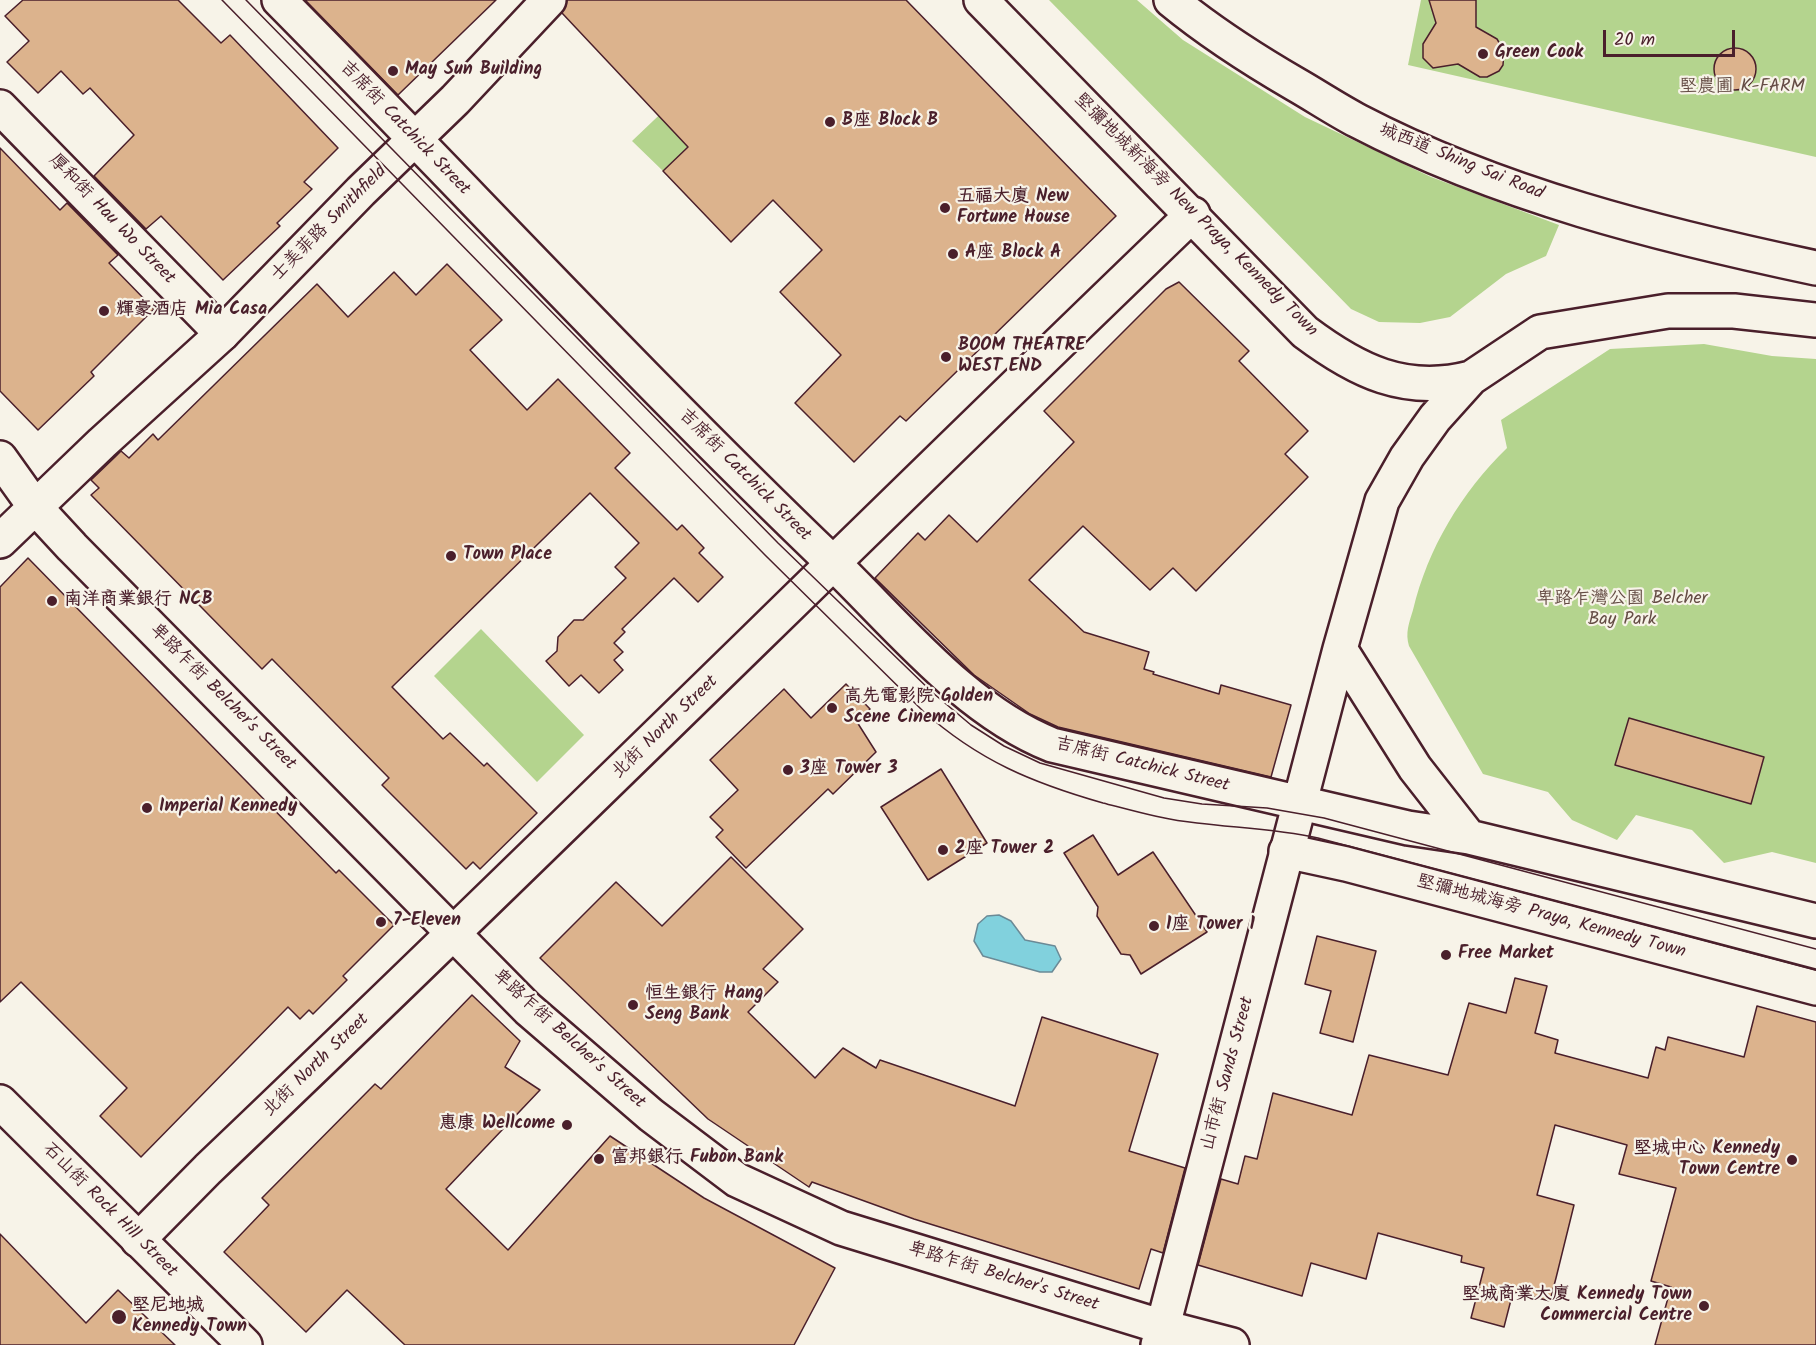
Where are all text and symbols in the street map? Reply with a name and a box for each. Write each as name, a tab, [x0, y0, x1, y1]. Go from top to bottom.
scale bar	[1606, 18, 1738, 56]
text: 20 m	[1614, 26, 1655, 55]
place label: Green Cook	[1495, 43, 1583, 65]
marker: Green Cook	[1476, 47, 1490, 61]
street label: 吉席街 Catchick Street	[334, 57, 474, 201]
place label: May Sun Building	[405, 60, 542, 82]
marker: May Sun Building	[386, 64, 400, 78]
park label: 堅農圃 K-FARM	[1679, 77, 1805, 99]
street label: 堅彌地城新海旁 New Praya, Kennedy Town	[1069, 90, 1321, 342]
place label: B座 Block B	[842, 111, 938, 133]
marker: B座 Block B	[823, 115, 837, 129]
street label: 城西道 Shing Sai Road	[1376, 120, 1546, 206]
street label: 厚和街 Hau Wo Street	[43, 150, 179, 290]
street label: 士美菲路 Smithfield	[268, 162, 392, 286]
place label: 五福大廈 New Fortune House	[957, 187, 1070, 230]
marker: 五福大廈 New Fortune House	[938, 201, 952, 215]
place label: A座 Block A	[965, 243, 1061, 265]
marker: A座 Block A	[946, 247, 960, 261]
place label: 輝豪酒店 Mia Casa	[116, 300, 267, 322]
marker: 輝豪酒店 Mia Casa	[97, 304, 111, 318]
place label: BOOM THEATRE WEST END	[958, 336, 1085, 378]
marker: BOOM THEATRE WEST END	[939, 350, 953, 364]
street label: 吉席街 Catchick Street	[673, 405, 815, 547]
place label: Town Place	[463, 545, 552, 567]
marker: Town Place	[444, 549, 458, 563]
park label: 卑路乍灣公園 Belcher Bay Park	[1537, 589, 1707, 632]
place label: 南洋商業銀行 NCB	[64, 590, 213, 612]
marker: 南洋商業銀行 NCB	[45, 594, 59, 608]
street label: 卑路乍街 Belcher's Street	[144, 620, 300, 776]
street label: 北街 North Street	[609, 672, 723, 784]
place label: 高先電影院 Golden Scene Cinema	[844, 687, 993, 730]
marker: 高先電影院 Golden Scene Cinema	[825, 701, 839, 715]
street label: 吉席街 Catchick Street	[1053, 734, 1231, 798]
place label: 3座 Tower 3	[800, 759, 898, 781]
marker: 3座 Tower 3	[781, 763, 795, 777]
place label: Imperial Kennedy	[159, 797, 297, 819]
marker: Imperial Kennedy	[140, 801, 154, 815]
place label: 2座 Tower 2	[955, 839, 1054, 861]
marker: 2座 Tower 2	[936, 843, 950, 857]
street label: 堅彌地城海旁 Praya, Kennedy Town	[1414, 872, 1688, 964]
place label: 7-Eleven	[393, 911, 461, 933]
marker: 7-Eleven	[374, 915, 388, 929]
place label: 1座 Tower 1	[1166, 915, 1255, 937]
marker: 1座 Tower 1	[1147, 919, 1161, 933]
place label: Free Market	[1458, 944, 1554, 966]
marker: Free Market	[1439, 948, 1453, 962]
street label: 卑路乍街 Belcher's Street	[487, 966, 649, 1114]
place label: 恒生銀行 Hang Seng Bank	[645, 984, 763, 1026]
street label: 山市街 Sands Street	[1198, 995, 1260, 1153]
marker: 恒生銀行 Hang Seng Bank	[626, 998, 640, 1012]
street label: 北街 North Street	[260, 1010, 374, 1122]
place label: 惠康 Wellcome	[439, 1114, 555, 1136]
marker: 惠康 Wellcome	[560, 1118, 574, 1132]
street label: 石山街 Rock Hill Street	[37, 1139, 181, 1283]
place label: 堅城中心 Kennedy Town Centre	[1634, 1139, 1780, 1182]
place label: 富邦銀行 Fubon Bank	[611, 1148, 783, 1170]
marker: 富邦銀行 Fubon Bank	[592, 1152, 606, 1166]
marker: 堅城中心 Kennedy Town Centre	[1785, 1153, 1799, 1167]
street label: 卑路乍街 Belcher's Street	[905, 1239, 1101, 1317]
place label: 堅城商業大廈 Kennedy Town Commercial Centre	[1462, 1285, 1692, 1328]
place label: 堅尼地城 Kennedy Town	[132, 1296, 247, 1338]
marker: 堅城商業大廈 Kennedy Town Commercial Centre	[1697, 1299, 1711, 1313]
marker: 堅尼地城 Kennedy Town	[110, 1308, 128, 1326]

